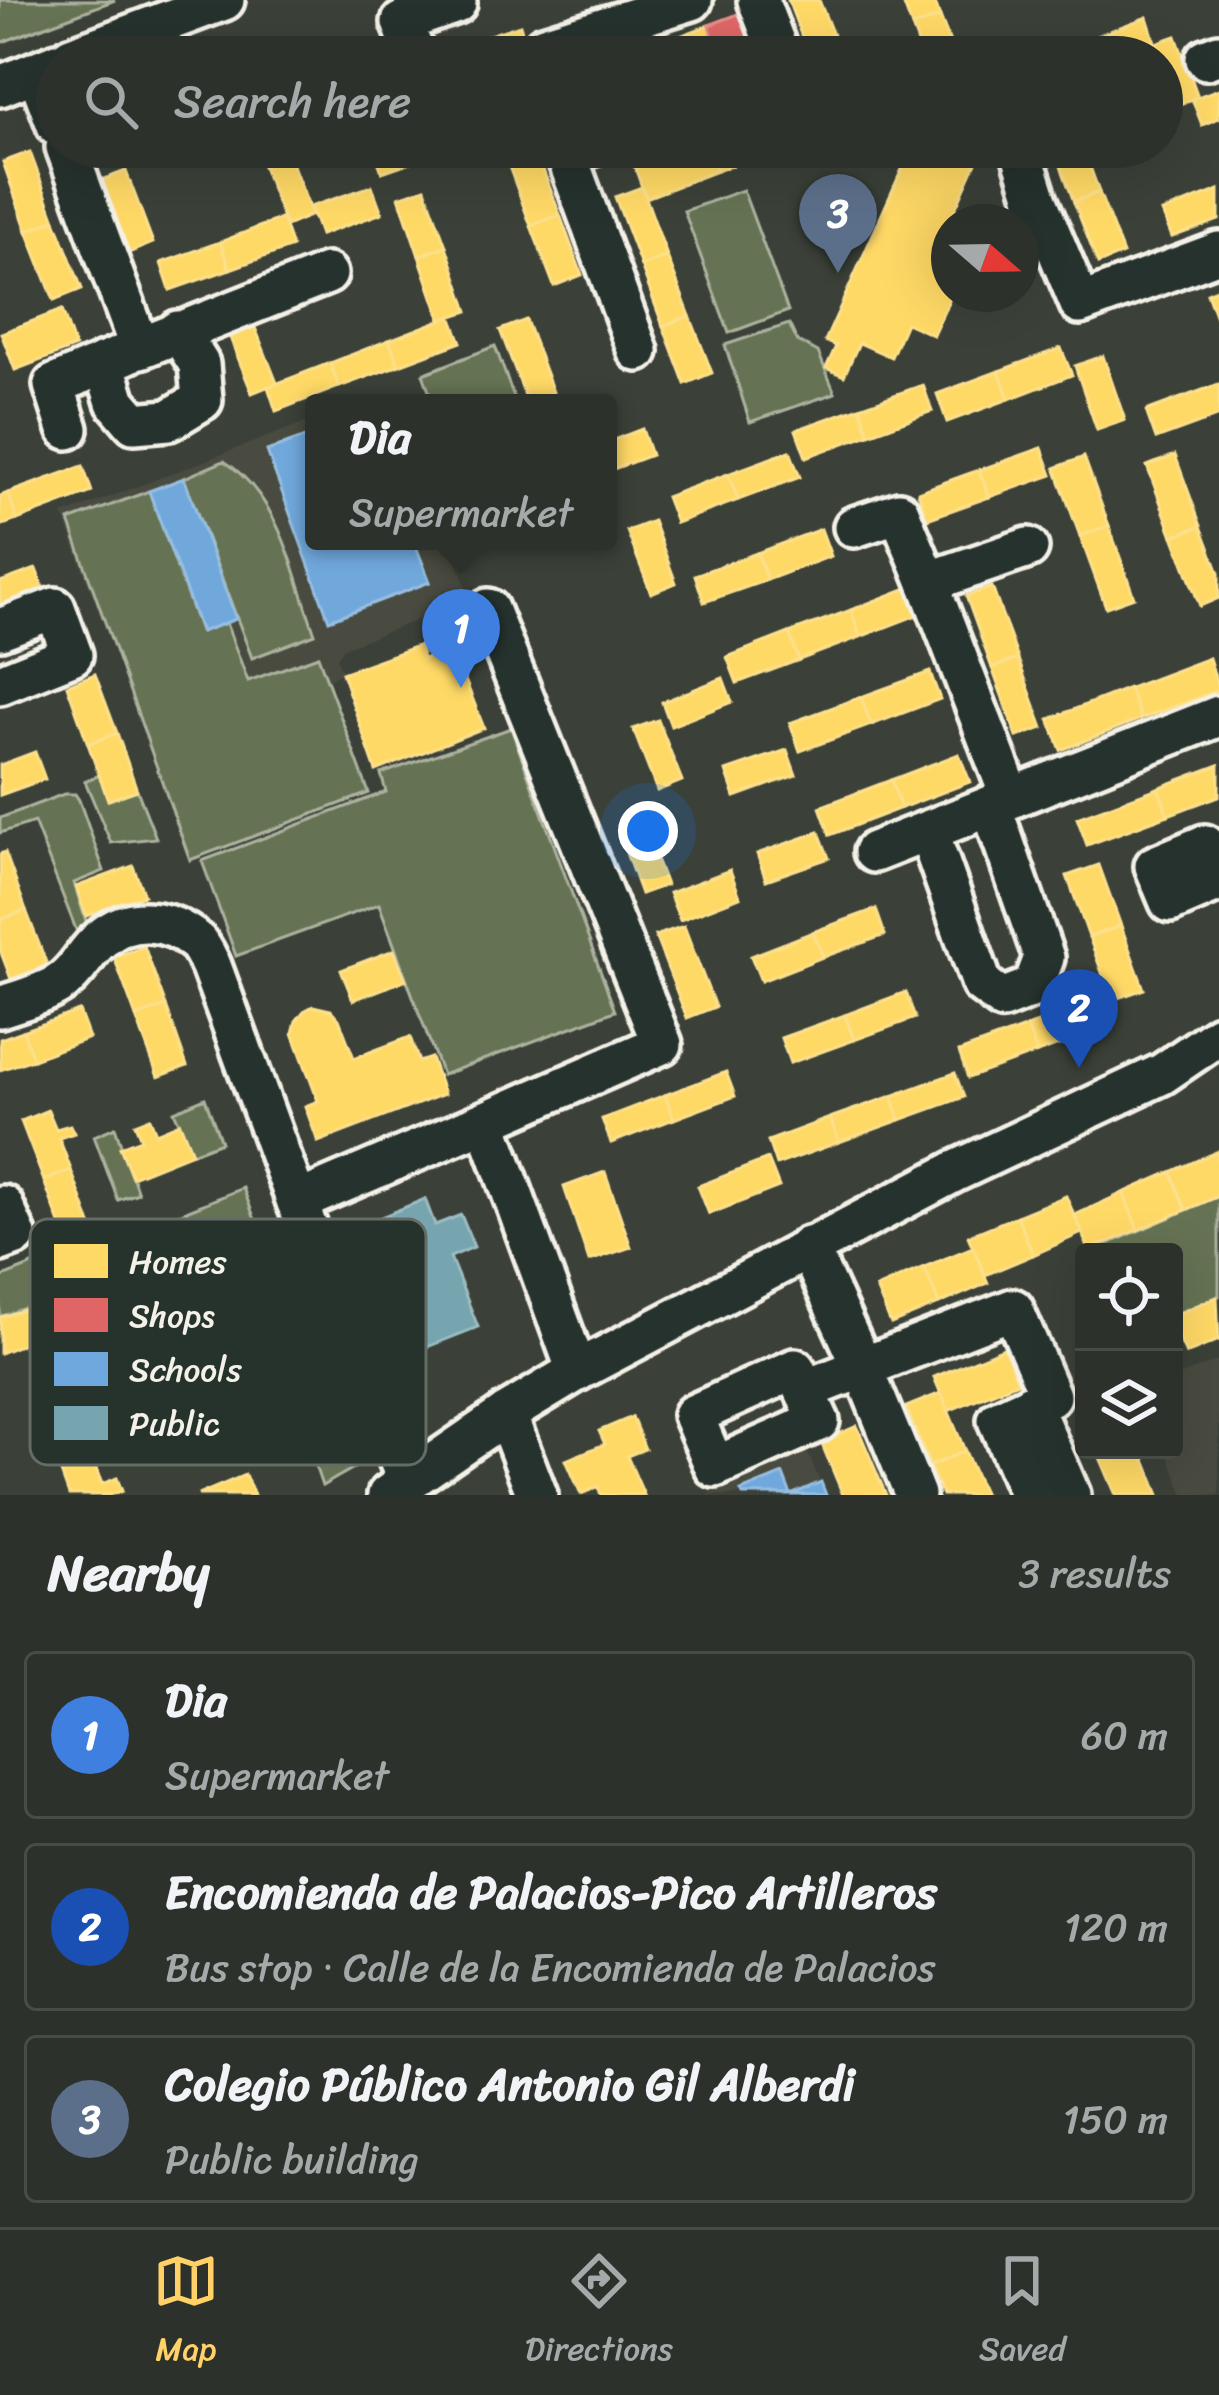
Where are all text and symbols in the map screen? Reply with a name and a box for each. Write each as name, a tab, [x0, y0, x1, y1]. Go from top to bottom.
search box	[36, 36, 1183, 168]
text: Search here	[174, 62, 411, 142]
icon: search	[78, 69, 144, 135]
pin: 3	[799, 174, 877, 273]
north arrow	[931, 204, 1039, 312]
popup	[305, 394, 617, 550]
text: Dia	[349, 398, 411, 478]
text: Supermarket	[349, 478, 573, 547]
pin: 1	[422, 589, 500, 688]
your location	[618, 801, 678, 861]
pin: 2	[1040, 969, 1118, 1068]
legend	[30, 1219, 426, 1465]
text: Homes	[129, 1233, 227, 1291]
map controls	[1075, 1243, 1183, 1459]
button: locate	[1075, 1243, 1183, 1351]
text: Shops	[129, 1287, 215, 1345]
text: Schools	[129, 1341, 242, 1399]
button: layers	[1075, 1351, 1183, 1459]
text: Public	[129, 1395, 220, 1453]
text: Nearby	[48, 1528, 209, 1618]
text: 3 results	[1018, 1539, 1171, 1608]
text: Dia	[165, 1661, 227, 1741]
text: 1	[82, 1701, 98, 1770]
text: 60 m	[1081, 1701, 1168, 1770]
text: Supermarket	[165, 1741, 389, 1810]
text: Encomienda de Palacios-Pico Artilleros	[165, 1853, 937, 1933]
text: 2	[79, 1893, 101, 1962]
text: 120 m	[1064, 1893, 1168, 1962]
text: Bus stop · Calle de la Encomienda de Palacios	[165, 1933, 935, 2002]
text: Colegio Público Antonio Gil Alberdi	[165, 2045, 855, 2125]
text: 3	[79, 2085, 101, 2154]
text: 150 m	[1063, 2085, 1168, 2154]
text: Public building	[165, 2125, 419, 2194]
tab: Map	[153, 2248, 219, 2378]
tab: Directions	[525, 2248, 673, 2378]
tab: Saved	[979, 2248, 1066, 2378]

